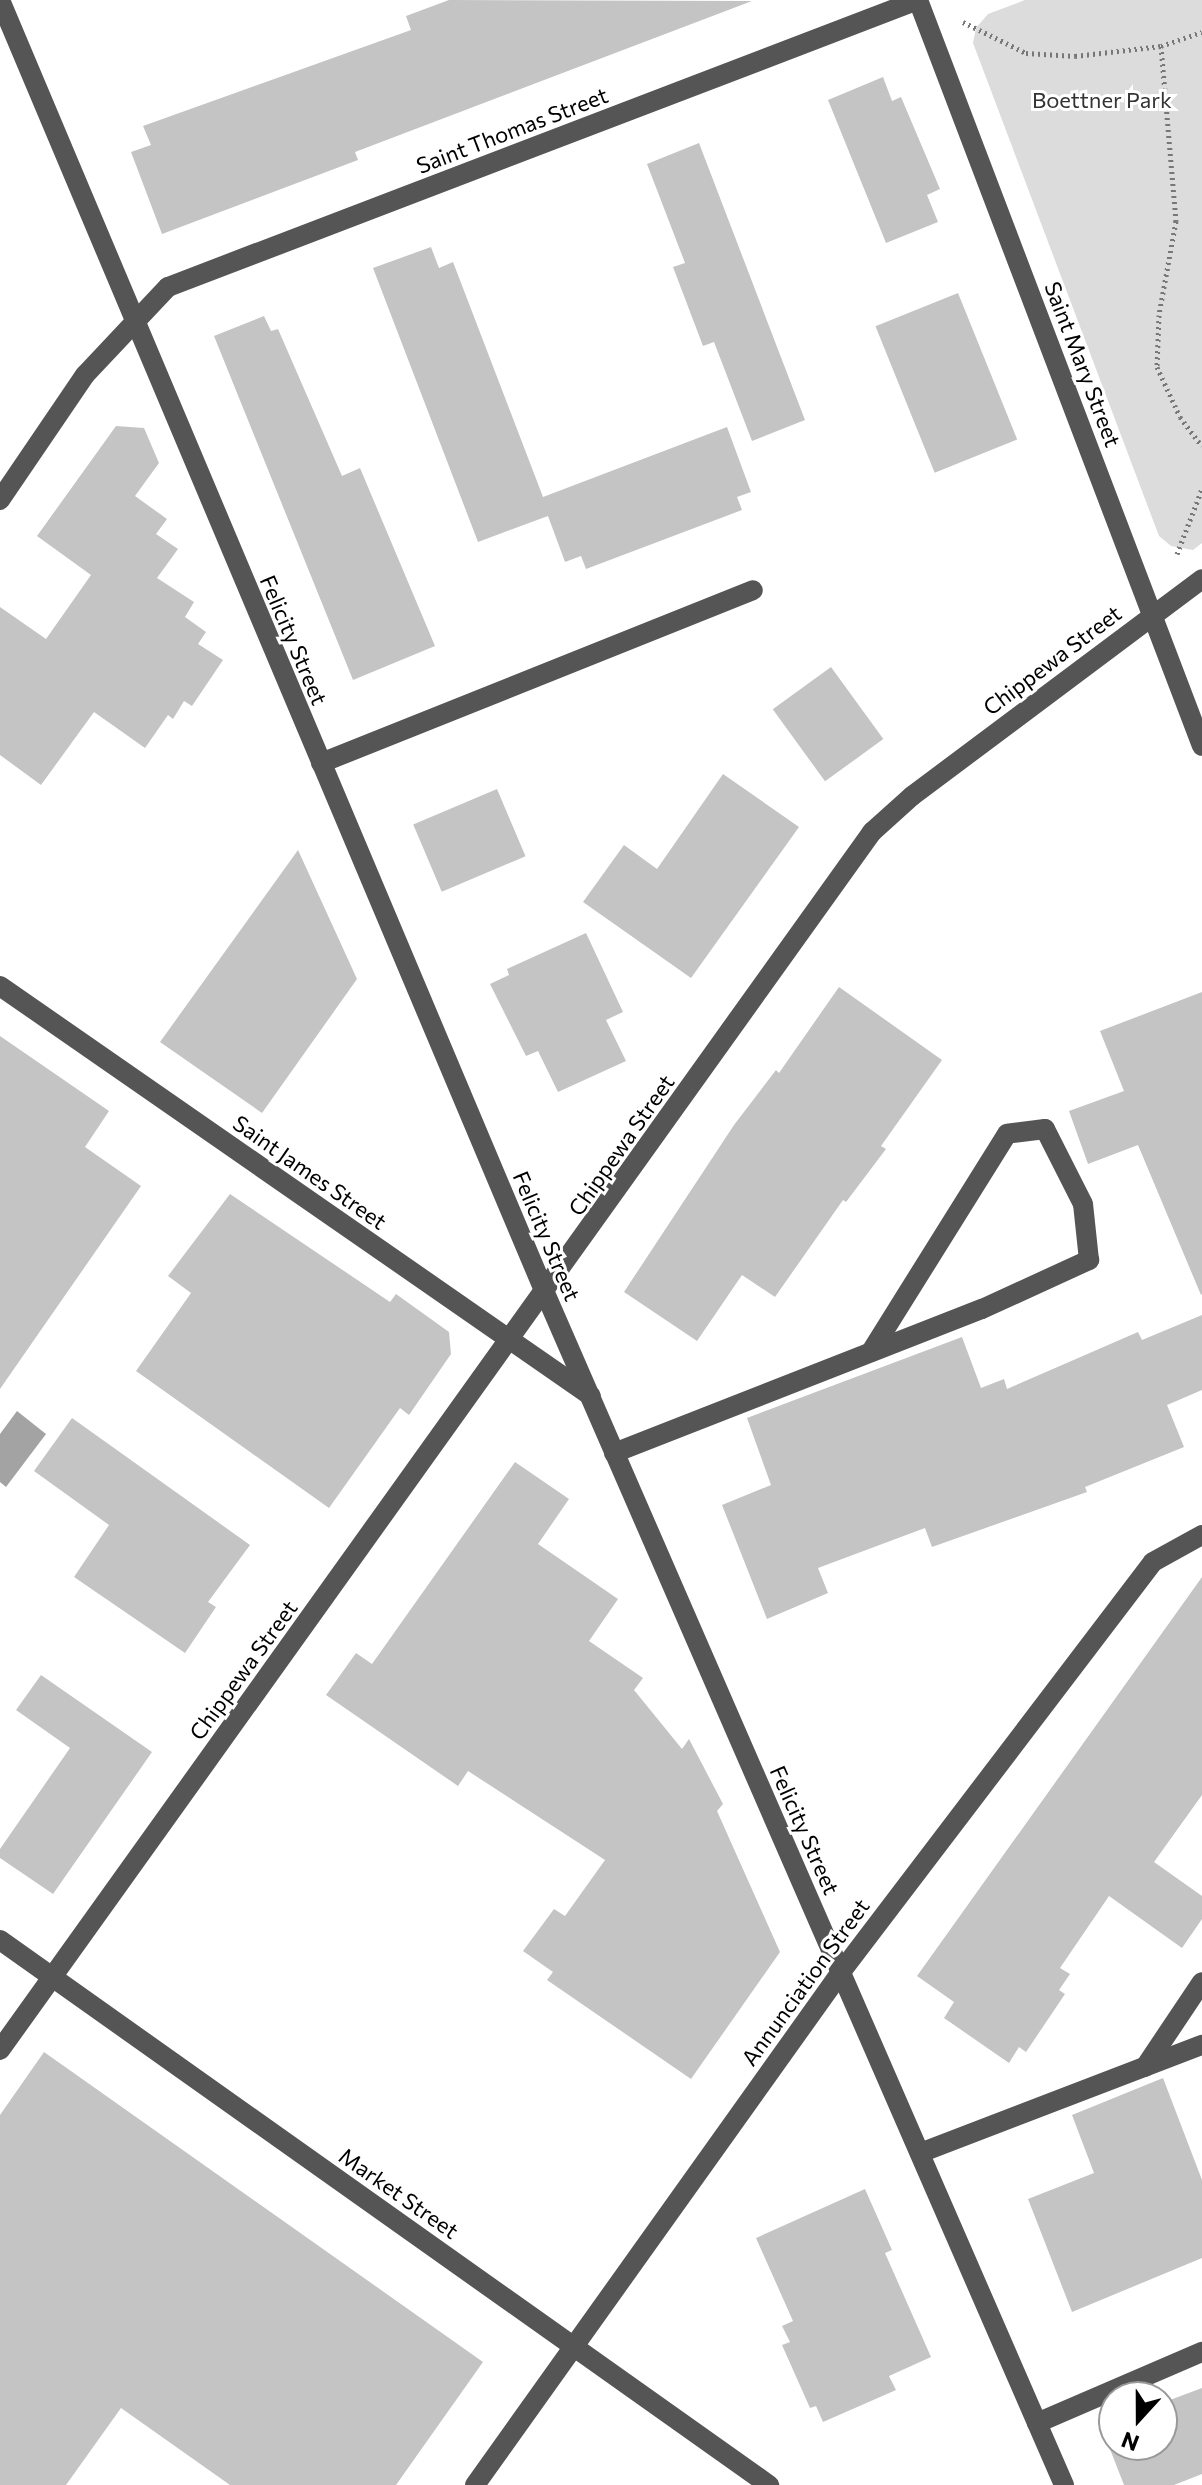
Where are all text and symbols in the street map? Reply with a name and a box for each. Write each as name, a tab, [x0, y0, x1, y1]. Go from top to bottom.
street label: Saint Thomas Street	[413, 81, 611, 179]
park label: Boettner Park	[1032, 87, 1172, 113]
street label: Saint Mary Street	[1039, 278, 1127, 450]
street label: Felicity Street	[255, 571, 333, 709]
street label: Chippewa Street	[978, 600, 1126, 720]
street label: Chippewa Street	[563, 1069, 679, 1221]
street label: Saint James Street	[228, 1109, 392, 1235]
street label: Felicity Street	[508, 1167, 586, 1305]
street label: Chippewa Street	[184, 1595, 302, 1745]
street label: Felicity Street	[765, 1761, 845, 1899]
street label: Annunciation Street	[736, 1893, 874, 2071]
street label: Market Street	[334, 2142, 464, 2244]
north arrow	[1098, 2381, 1178, 2461]
text: N	[1117, 2426, 1142, 2458]

